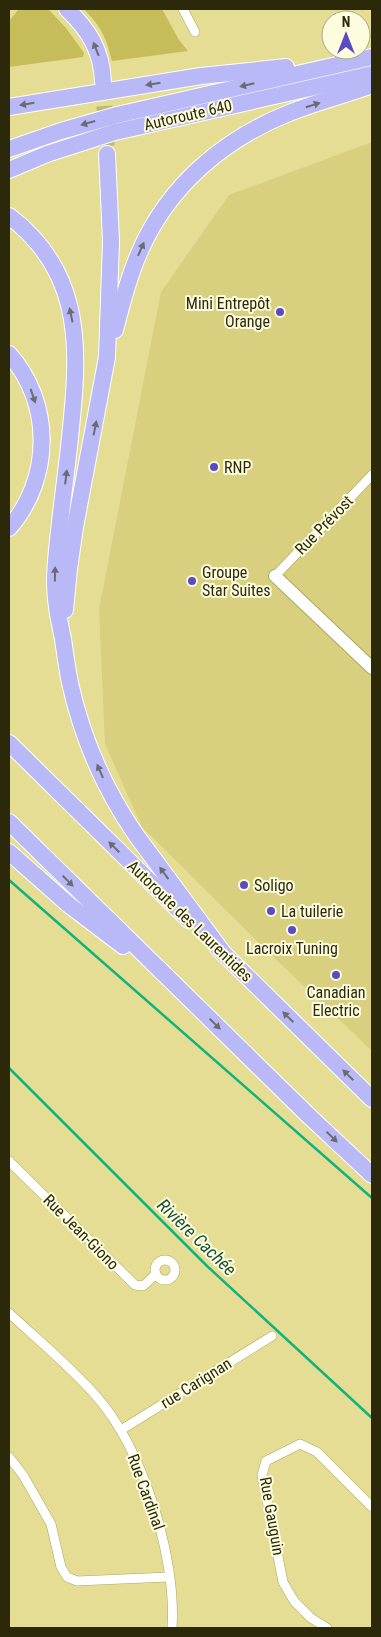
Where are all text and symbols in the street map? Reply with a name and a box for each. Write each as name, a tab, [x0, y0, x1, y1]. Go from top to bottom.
north arrow	[321, 10, 371, 60]
text: N	[342, 14, 350, 30]
one-way arrow	[92, 42, 100, 56]
one-way arrow	[144, 80, 160, 88]
one-way arrow	[239, 81, 254, 89]
street label: Autoroute 640	[142, 96, 234, 134]
one-way arrow	[19, 100, 35, 108]
one-way arrow	[306, 100, 321, 108]
one-way arrow	[81, 119, 96, 127]
one-way arrow	[137, 242, 145, 256]
place label: Mini Entrepôt Orange	[186, 294, 270, 331]
marker: Mini Entrepôt Orange	[274, 306, 286, 318]
one-way arrow	[67, 307, 75, 323]
one-way arrow	[30, 389, 38, 404]
one-way arrow	[91, 420, 99, 435]
place label: RNP	[224, 458, 251, 477]
marker: RNP	[208, 461, 220, 473]
one-way arrow	[62, 468, 70, 484]
street label: Rue Prévost	[291, 491, 357, 559]
place label: Groupe Star Suites	[202, 563, 270, 600]
one-way arrow	[51, 566, 59, 582]
marker: Groupe Star Suites	[186, 575, 198, 587]
one-way arrow	[96, 764, 104, 778]
one-way arrow	[109, 841, 121, 853]
street label: Autoroute des Laurentides	[124, 856, 256, 986]
one-way arrow	[159, 866, 169, 880]
one-way arrow	[62, 875, 74, 887]
place label: Soligo	[254, 876, 294, 895]
marker: Soligo	[238, 879, 250, 891]
place label: La tuilerie	[281, 902, 343, 921]
marker: La tuilerie	[265, 905, 277, 917]
marker: Lacroix Tuning	[286, 924, 298, 936]
place label: Lacroix Tuning	[246, 939, 338, 958]
marker: Canadian Electric	[330, 969, 342, 981]
place label: Canadian Electric	[306, 983, 366, 1020]
one-way arrow	[283, 1011, 295, 1023]
one-way arrow	[209, 1018, 221, 1030]
one-way arrow	[342, 1069, 354, 1081]
one-way arrow	[326, 1131, 338, 1143]
street label: Rue Jean-Giono	[39, 1190, 123, 1274]
water label: Rivière Cachée	[153, 1194, 241, 1280]
street label: rue Carignan	[157, 1354, 235, 1412]
street label: Rue Cardinal	[123, 1451, 169, 1533]
street label: Rue Gauguin	[256, 1475, 288, 1557]

